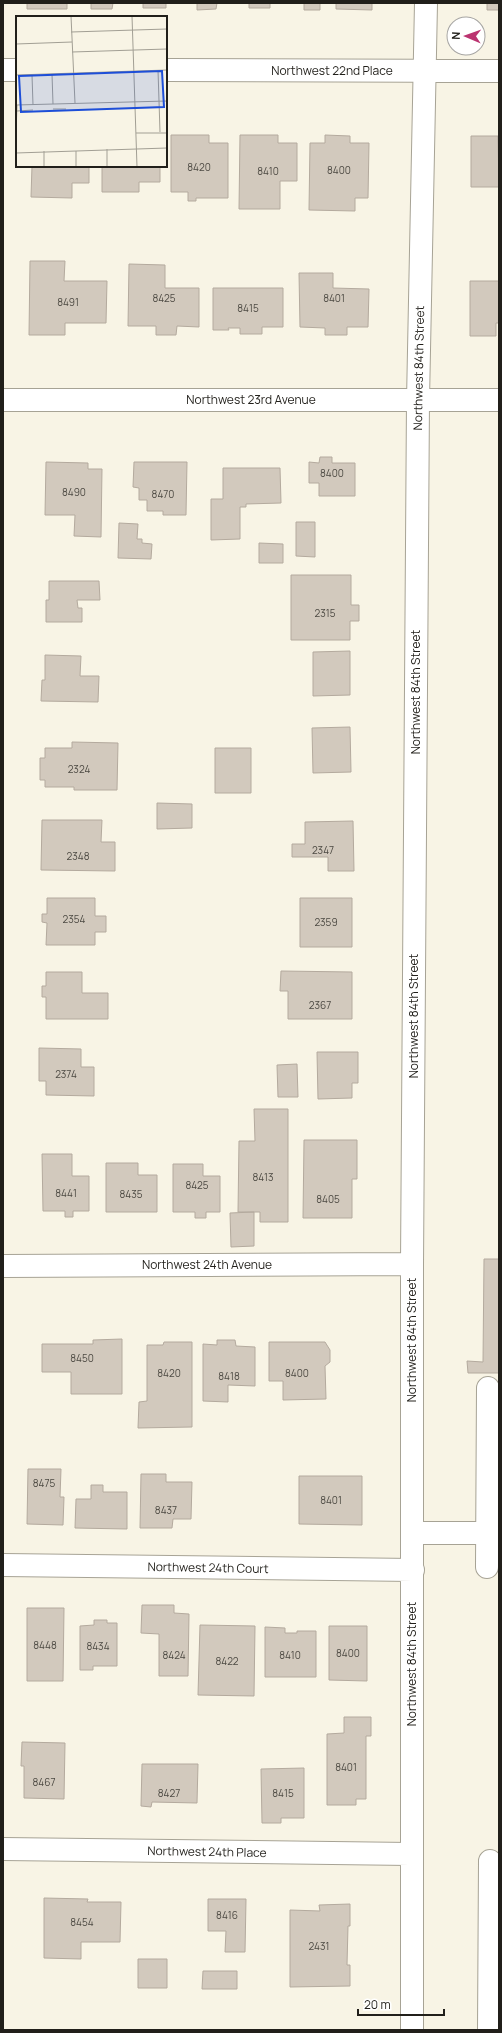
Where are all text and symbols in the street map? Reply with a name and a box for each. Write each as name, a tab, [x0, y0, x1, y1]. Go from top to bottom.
inset map	[16, 16, 167, 167]
north arrow	[446, 16, 486, 56]
text: N	[448, 31, 463, 40]
street label: Northwest 22nd Place	[271, 62, 393, 79]
house number: 8420	[187, 160, 211, 174]
house number: 8400	[327, 163, 351, 177]
house number: 8410	[257, 164, 279, 178]
house number: 8425	[152, 291, 176, 305]
house number: 8401	[323, 291, 345, 305]
house number: 8491	[57, 295, 79, 309]
house number: 8415	[237, 301, 259, 315]
street label: Northwest 84th Street	[409, 305, 428, 430]
street label: Northwest 23rd Avenue	[186, 391, 316, 408]
house number: 8400	[320, 466, 344, 480]
house number: 8490	[62, 485, 86, 499]
house number: 8470	[152, 487, 174, 501]
house number: 2315	[315, 606, 336, 620]
street label: Northwest 84th Street	[407, 629, 424, 754]
house number: 2324	[68, 762, 90, 776]
house number: 2347	[312, 843, 334, 857]
house number: 2348	[67, 849, 90, 863]
house number: 2354	[63, 912, 86, 926]
house number: 2359	[314, 915, 338, 929]
street label: Northwest 84th Street	[405, 953, 422, 1078]
house number: 2367	[309, 998, 331, 1012]
house number: 2374	[55, 1067, 77, 1081]
house number: 8413	[252, 1170, 274, 1184]
house number: 8425	[185, 1178, 209, 1192]
house number: 8441	[55, 1186, 77, 1200]
house number: 8435	[119, 1187, 143, 1201]
house number: 8405	[316, 1192, 340, 1206]
street label: Northwest 24th Avenue	[142, 1256, 272, 1273]
street label: Northwest 84th Street	[403, 1277, 420, 1402]
house number: 8450	[70, 1351, 94, 1365]
house number: 8420	[157, 1366, 181, 1380]
house number: 8400	[285, 1366, 309, 1380]
house number: 8418	[218, 1369, 240, 1383]
house number: 8475	[33, 1476, 55, 1490]
house number: 8401	[320, 1493, 342, 1507]
house number: 8437	[155, 1503, 177, 1517]
street label: Northwest 24th Court	[147, 1558, 269, 1577]
street label: Northwest 84th Street	[403, 1601, 420, 1726]
house number: 8448	[33, 1638, 57, 1652]
house number: 8434	[86, 1639, 110, 1653]
house number: 8400	[336, 1646, 360, 1660]
house number: 8424	[162, 1648, 186, 1662]
house number: 8410	[279, 1648, 301, 1662]
house number: 8422	[215, 1654, 239, 1668]
house number: 8401	[335, 1760, 357, 1774]
house number: 8467	[33, 1775, 55, 1789]
house number: 8427	[158, 1786, 180, 1800]
house number: 8415	[272, 1786, 294, 1800]
street label: Northwest 24th Place	[147, 1842, 267, 1861]
house number: 8416	[216, 1908, 238, 1922]
house number: 8454	[70, 1915, 94, 1929]
house number: 2431	[309, 1939, 329, 1953]
scale bar	[358, 1991, 444, 2017]
text: 20 m	[364, 1996, 391, 2013]

